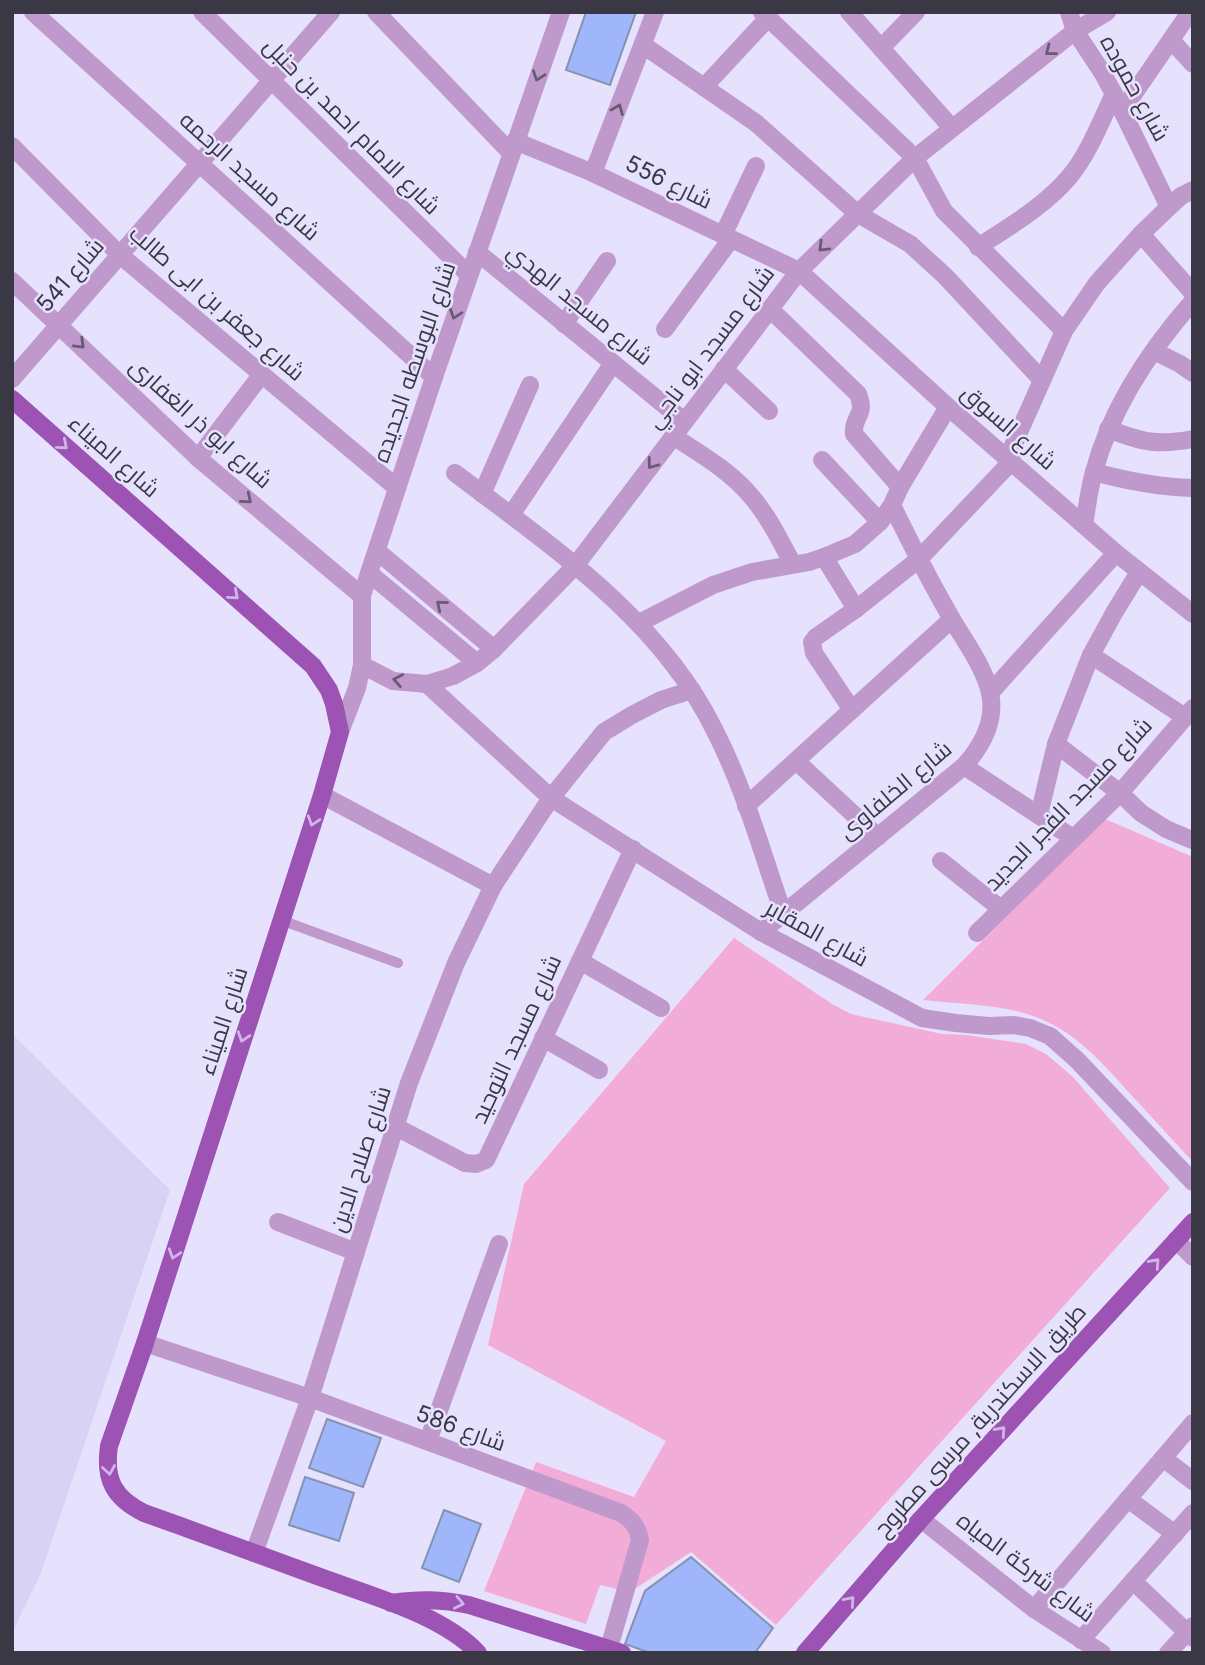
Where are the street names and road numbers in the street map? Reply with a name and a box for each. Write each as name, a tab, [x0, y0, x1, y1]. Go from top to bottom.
street label: شارع حموده	[1093, 30, 1176, 147]
street label: شارع الامام احمد بن حنبل	[256, 32, 446, 222]
street label: شارع مسجد الرحمه	[173, 106, 326, 248]
street label: شارع 556	[620, 149, 717, 217]
street label: شارع جعفر بن ابى طالب	[122, 219, 310, 388]
street label: شارع 541	[30, 232, 111, 319]
street label: شارع مسجد الهدي	[499, 237, 658, 374]
street label: شارع البوسطه الجديده	[367, 258, 463, 467]
street label: شارع مسجد ابو ناجي	[640, 260, 783, 436]
street label: شارع ابو ذر الغفارى	[123, 352, 278, 496]
street label: شارع السوق	[955, 378, 1062, 477]
street label: شارع الميناء	[61, 409, 165, 505]
street label: شارع مسجد الفجر الجديد	[978, 712, 1159, 898]
street label: شارع الخلفاوى	[833, 735, 959, 847]
street label: شارع المقابر	[758, 892, 873, 975]
street label: شارع مسجد التوحيد	[465, 950, 569, 1129]
street label: شارع الميناء	[192, 963, 256, 1079]
street label: شارع صلاح الدين	[323, 1082, 399, 1236]
street label: طريق الاسكندرية, مرسى مطروح	[868, 1298, 1093, 1544]
street label: شارع 586	[412, 1399, 510, 1459]
street label: شارع شركة المياه	[950, 1506, 1101, 1630]

